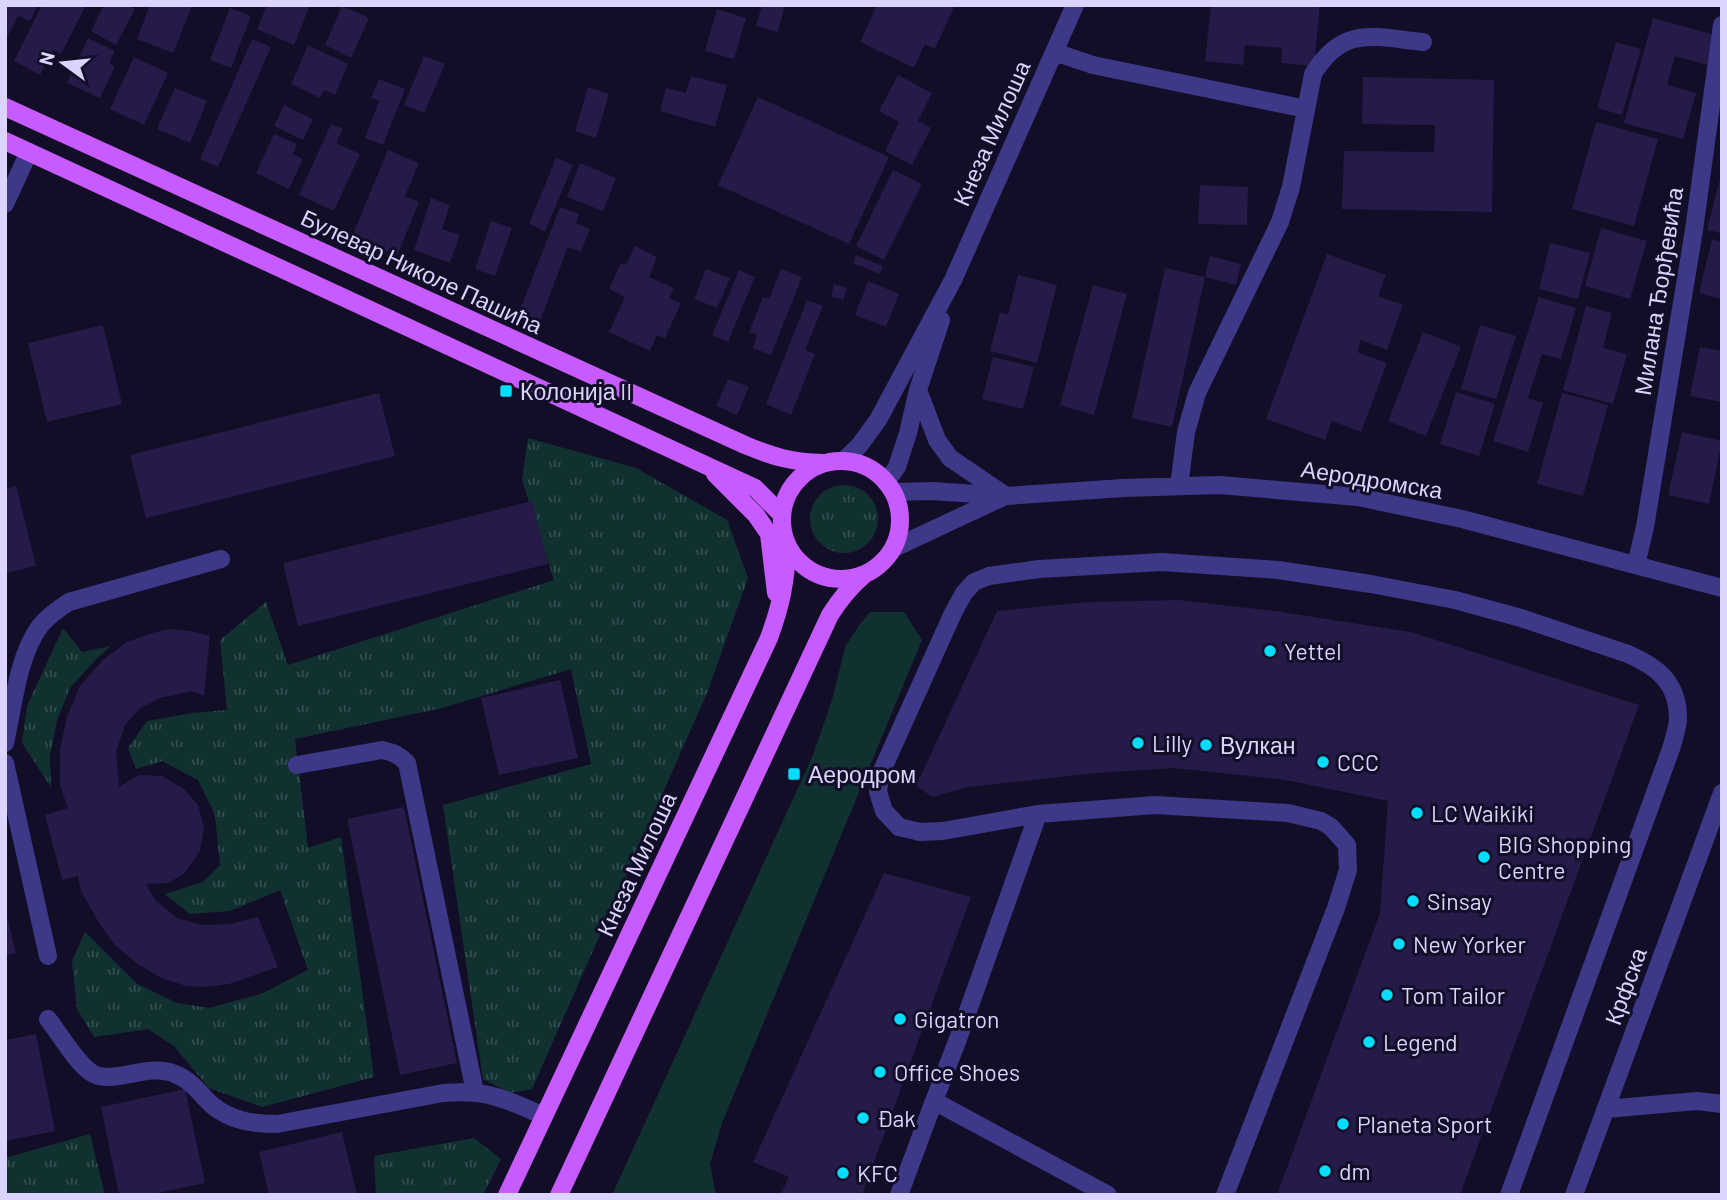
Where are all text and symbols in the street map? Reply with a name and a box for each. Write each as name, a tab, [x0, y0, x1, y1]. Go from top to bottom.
north arrow	[28, 28, 98, 98]
text: N	[33, 49, 59, 68]
street label: Кнеза Милоша	[946, 56, 1036, 210]
street label: Милана Ђорђевића	[1628, 185, 1688, 397]
street label: Булевар Николе Пашића	[297, 203, 547, 339]
place label: Колонија II	[520, 377, 632, 405]
marker: Колонија II	[498, 383, 514, 399]
street label: Аеродромска	[1299, 454, 1445, 504]
place label: Yettel	[1284, 637, 1342, 665]
marker: Yettel	[1262, 643, 1278, 659]
place label: Lilly	[1152, 729, 1193, 757]
place label: Вулкан	[1220, 731, 1296, 759]
marker: Lilly	[1130, 735, 1146, 751]
marker: Вулкан	[1198, 737, 1214, 753]
place label: CCC	[1337, 748, 1379, 776]
marker: CCC	[1315, 754, 1331, 770]
place label: Аеродром	[808, 760, 916, 788]
marker: Аеродром	[786, 766, 802, 782]
street label: Кнеза Милоша	[590, 787, 682, 941]
place label: LC Waikiki	[1431, 799, 1534, 827]
marker: LC Waikiki	[1409, 805, 1425, 821]
place label: BIG Shopping Centre	[1498, 830, 1631, 884]
marker: BIG Shopping Centre	[1476, 849, 1492, 865]
place label: Sinsay	[1427, 887, 1492, 915]
marker: Sinsay	[1405, 893, 1421, 909]
place label: New Yorker	[1413, 930, 1527, 958]
marker: New Yorker	[1391, 936, 1407, 952]
street label: Крфска	[1598, 943, 1652, 1028]
place label: Tom Tailor	[1401, 981, 1506, 1009]
marker: Tom Tailor	[1379, 987, 1395, 1003]
place label: Gigatron	[914, 1005, 1000, 1033]
marker: Gigatron	[892, 1011, 908, 1027]
place label: Legend	[1383, 1028, 1458, 1056]
marker: Legend	[1361, 1034, 1377, 1050]
place label: Office Shoes	[894, 1058, 1020, 1086]
marker: Office Shoes	[872, 1064, 888, 1080]
place label: Đak	[877, 1104, 916, 1132]
marker: Đak	[855, 1110, 871, 1126]
place label: Planeta Sport	[1357, 1110, 1492, 1138]
marker: Planeta Sport	[1335, 1116, 1351, 1132]
place label: dm	[1339, 1157, 1371, 1185]
place label: KFC	[857, 1159, 898, 1187]
marker: dm	[1317, 1163, 1333, 1179]
marker: KFC	[835, 1165, 851, 1181]

